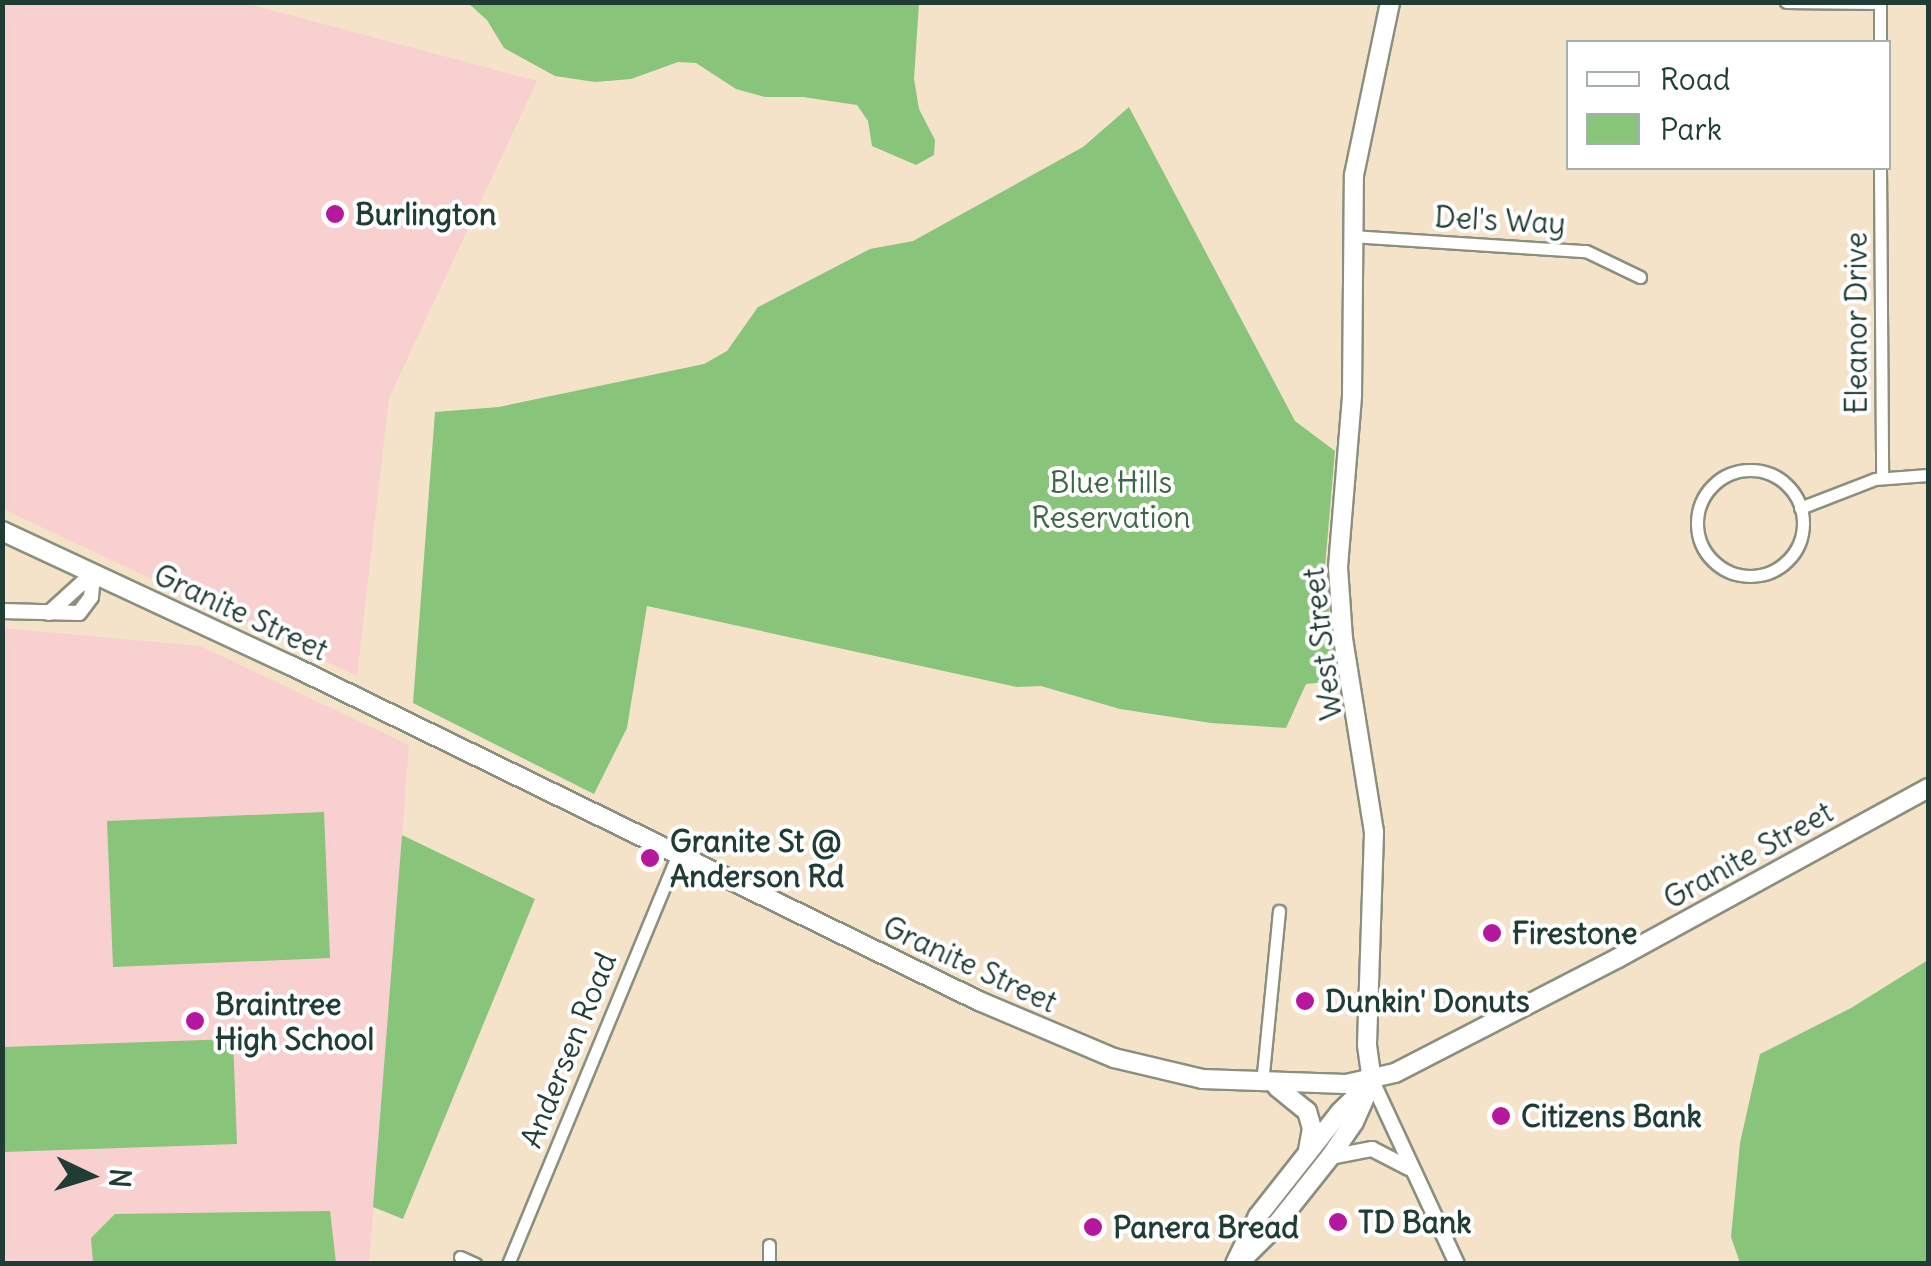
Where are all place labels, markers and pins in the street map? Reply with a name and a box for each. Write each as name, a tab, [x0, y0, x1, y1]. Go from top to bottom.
place label: Burlington	[355, 196, 496, 232]
marker: Burlington	[324, 203, 346, 225]
place label: Granite St @ Anderson Rd	[670, 823, 844, 894]
marker: Granite St @ Anderson Rd	[639, 847, 661, 869]
place label: Firestone	[1512, 915, 1637, 951]
marker: Firestone	[1481, 922, 1503, 944]
place label: Dunkin' Donuts	[1325, 983, 1530, 1019]
place label: Braintree High School	[215, 986, 374, 1056]
marker: Dunkin' Donuts	[1294, 990, 1316, 1012]
marker: Braintree High School	[184, 1010, 206, 1032]
place label: Citizens Bank	[1521, 1098, 1702, 1134]
marker: Citizens Bank	[1490, 1105, 1512, 1127]
place label: TD Bank	[1358, 1204, 1472, 1240]
place label: Panera Bread	[1113, 1209, 1299, 1245]
marker: TD Bank	[1327, 1211, 1349, 1233]
marker: Panera Bread	[1082, 1216, 1104, 1238]

